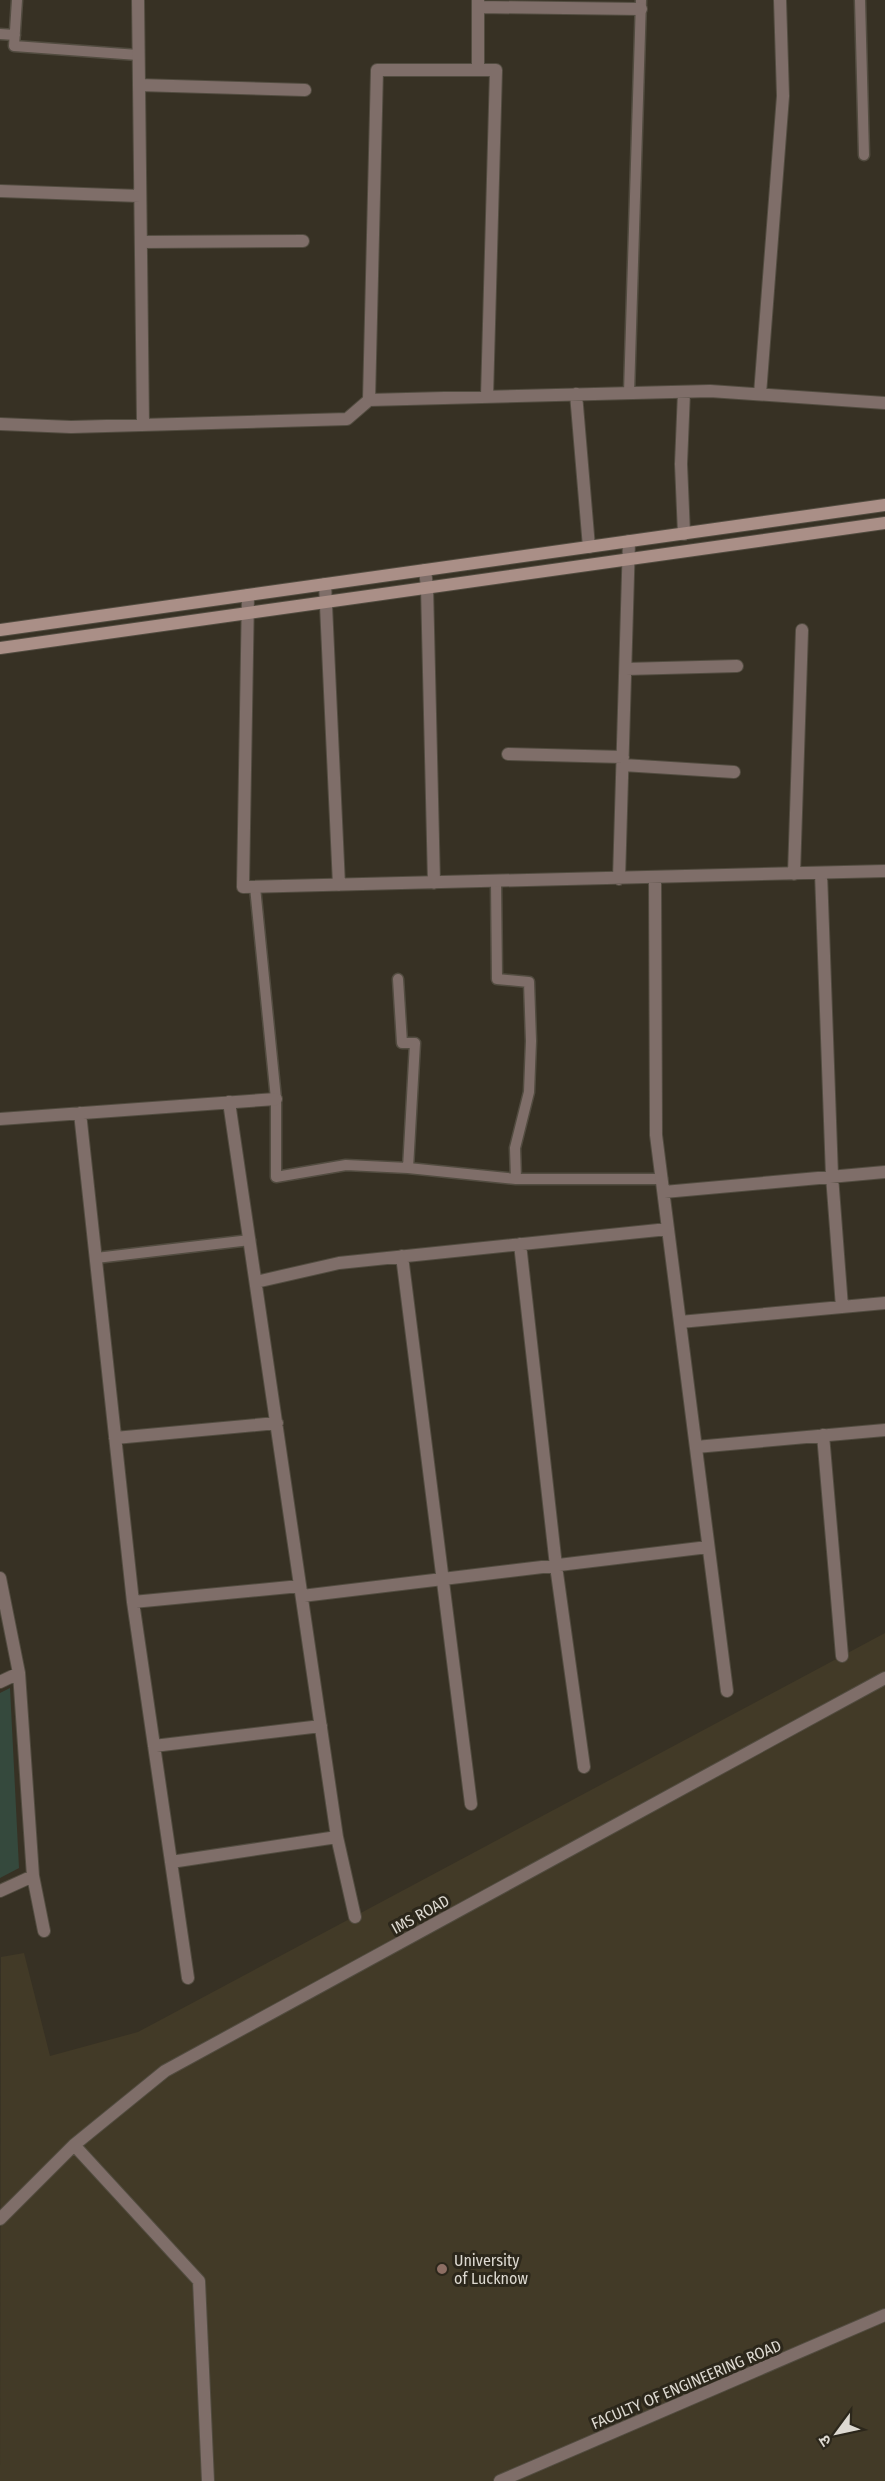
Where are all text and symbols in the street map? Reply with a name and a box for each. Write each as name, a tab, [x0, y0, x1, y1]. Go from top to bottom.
street label: IMS ROAD	[388, 1891, 452, 1938]
place label: University of Lucknow	[454, 2251, 528, 2288]
marker: University of Lucknow	[435, 2262, 449, 2276]
street label: FACULTY OF ENGINEERING ROAD	[588, 2336, 784, 2433]
north arrow	[807, 2403, 867, 2463]
text: उ	[814, 2431, 835, 2450]

